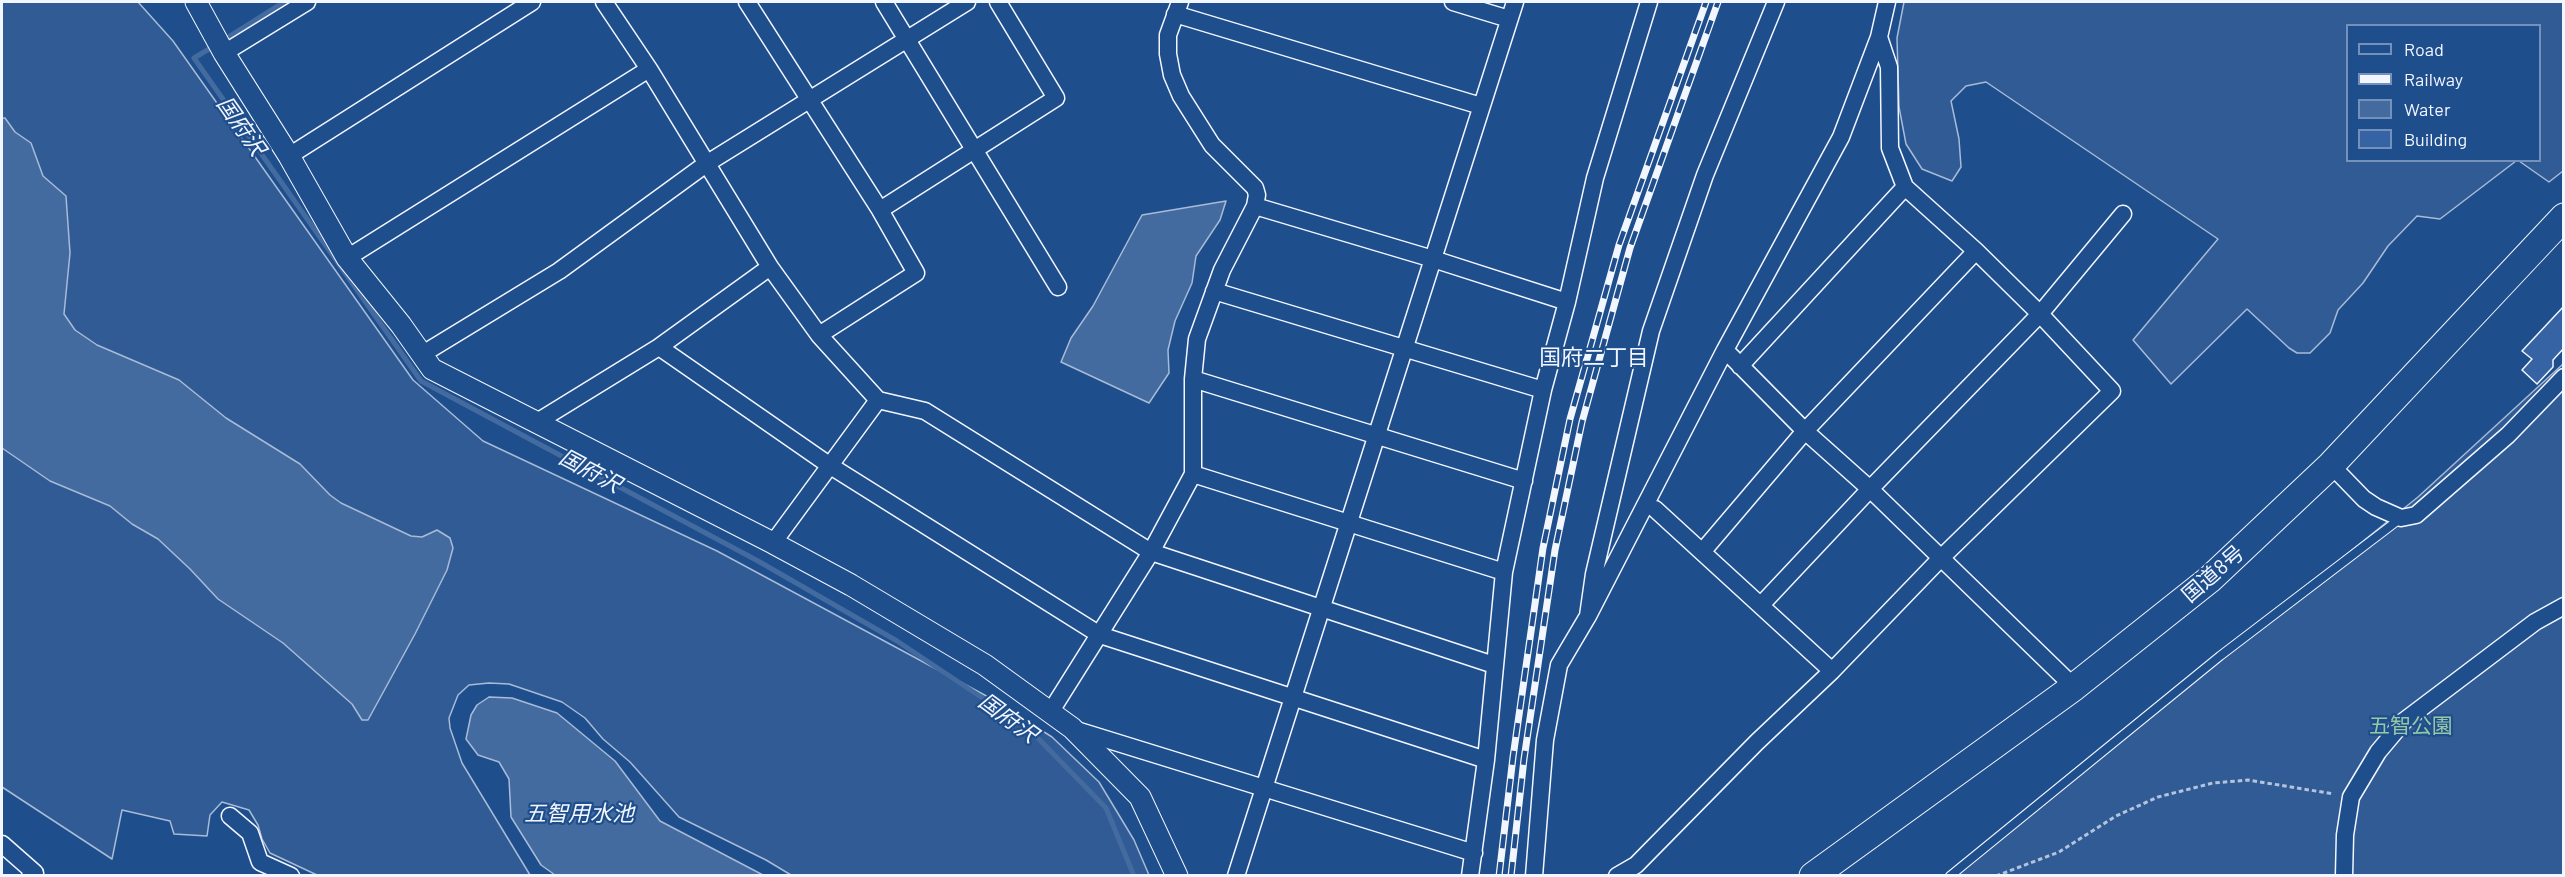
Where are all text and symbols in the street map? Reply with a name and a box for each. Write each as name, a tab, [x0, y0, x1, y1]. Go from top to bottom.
legend	[2346, 24, 2541, 162]
text: Road	[2404, 38, 2444, 60]
text: Railway	[2404, 68, 2463, 90]
water label: 国府沢	[211, 91, 271, 161]
text: Water	[2404, 98, 2451, 120]
text: Building	[2404, 128, 2467, 150]
district label: 国府二丁目	[1539, 345, 1649, 371]
water label: 国府沢	[555, 444, 625, 498]
street label: 国道8号	[2177, 540, 2249, 608]
water label: 国府沢	[974, 688, 1042, 748]
park label: 五智公園	[2369, 713, 2453, 739]
water label: 五智用水池	[524, 801, 634, 827]

